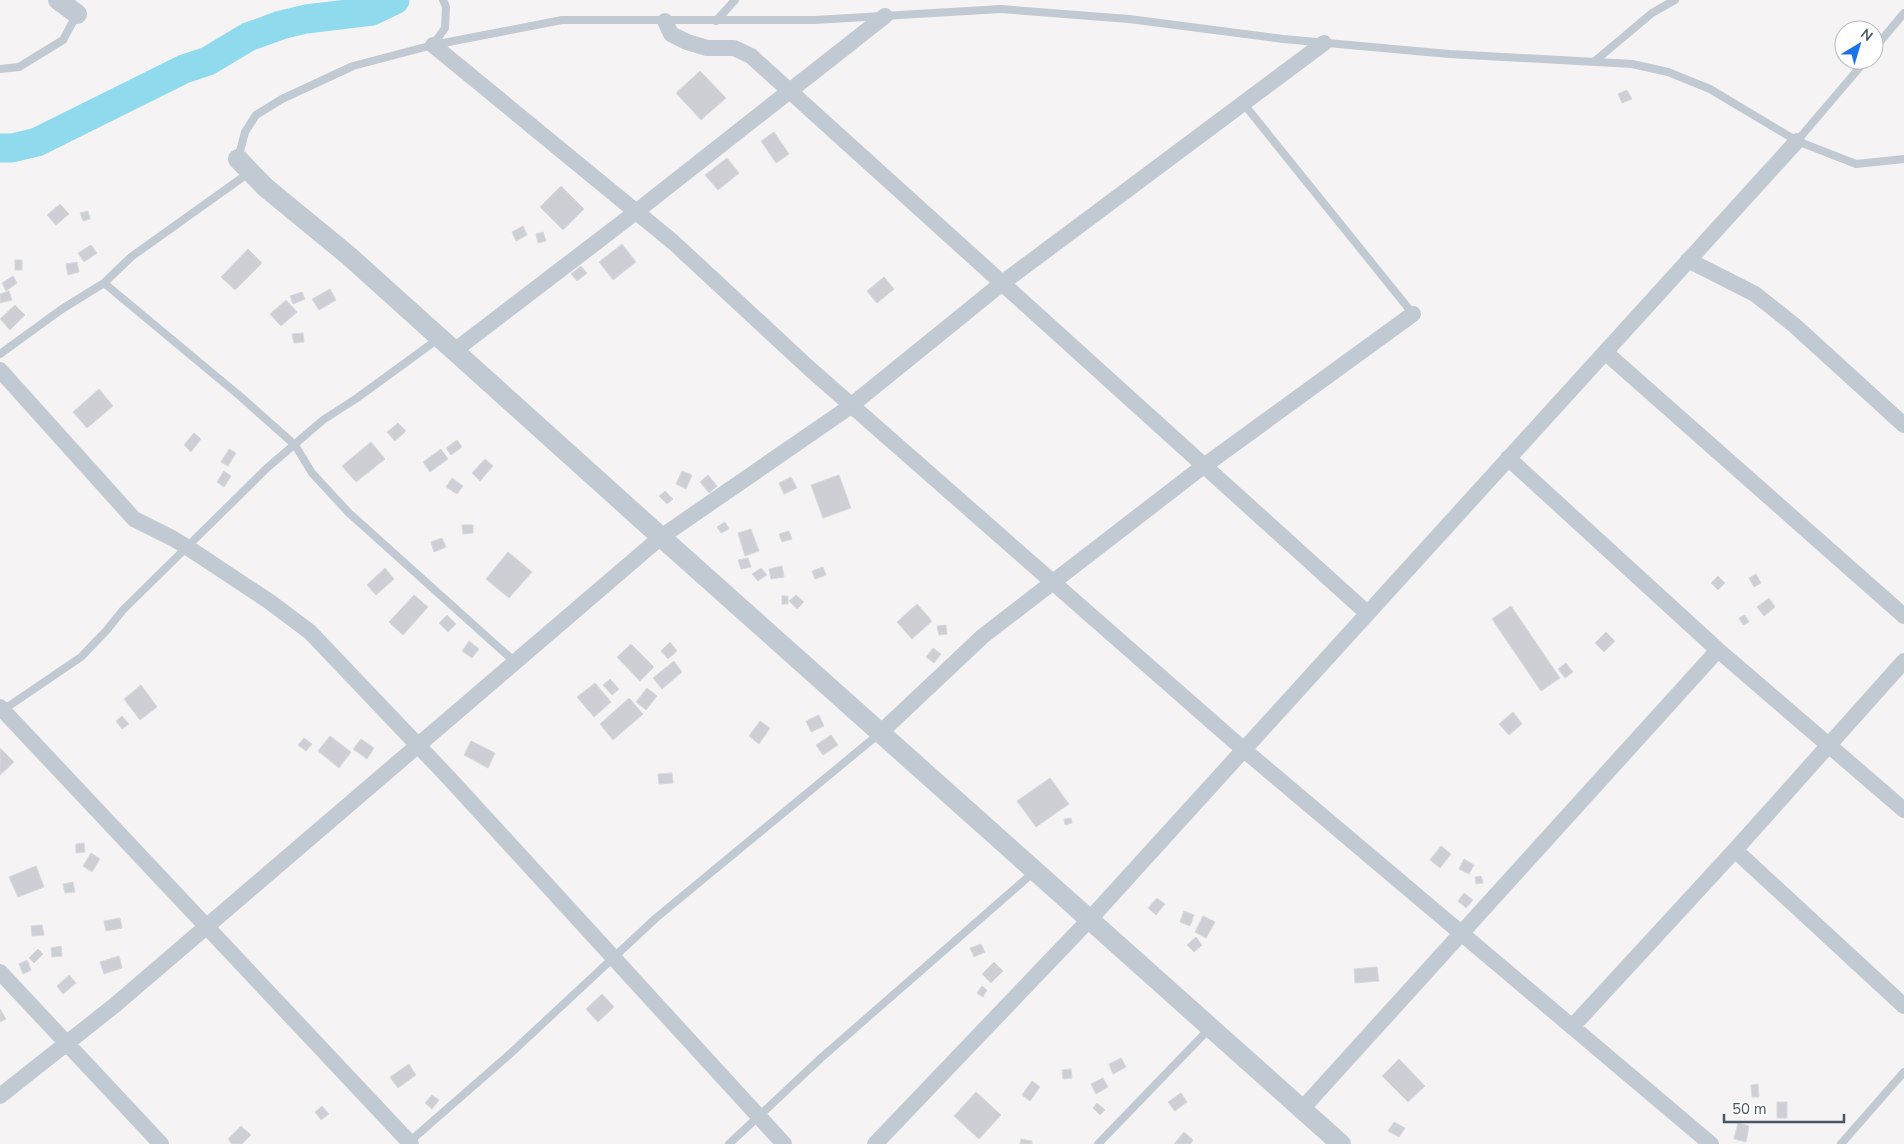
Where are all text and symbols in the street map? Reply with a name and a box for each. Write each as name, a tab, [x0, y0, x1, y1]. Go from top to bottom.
north arrow	[1834, 20, 1884, 70]
text: N	[1857, 24, 1877, 46]
scale bar	[1724, 1092, 1844, 1124]
text: 50 m	[1732, 1099, 1767, 1119]

